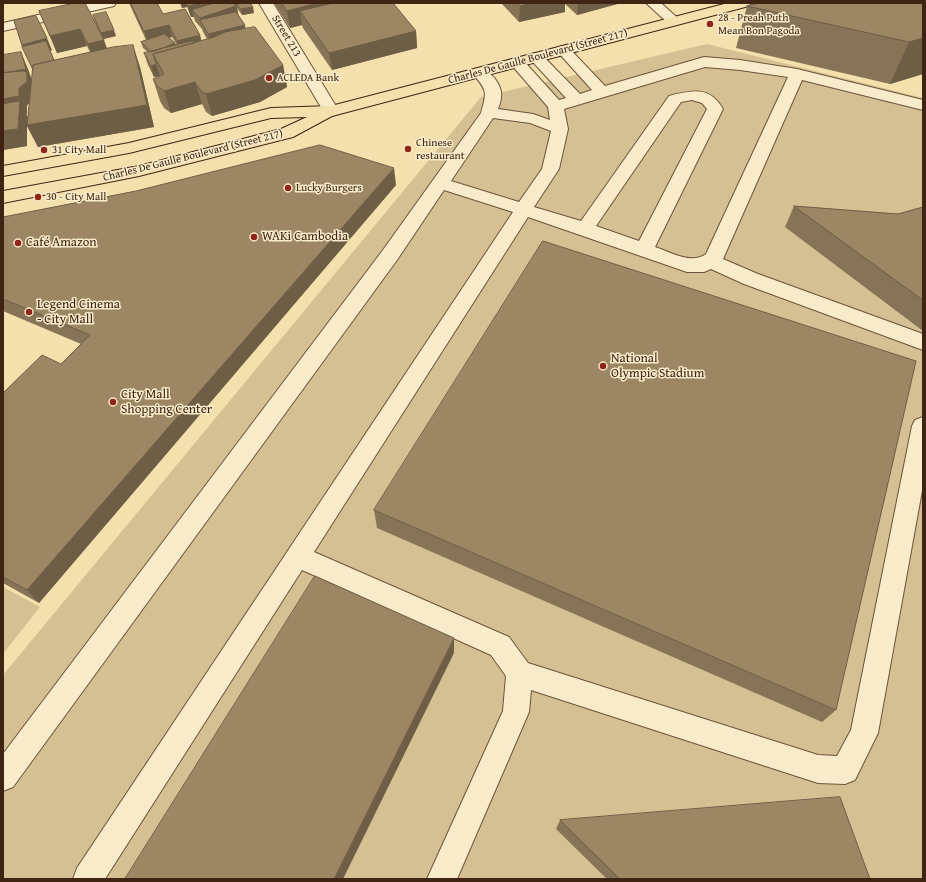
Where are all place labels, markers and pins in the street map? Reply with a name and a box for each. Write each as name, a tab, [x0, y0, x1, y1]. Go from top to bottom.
place label: 28 - Preah Puth Mean Bon Pagoda	[718, 11, 800, 37]
marker: 28 - Preah Puth Mean Bon Pagoda	[705, 19, 715, 29]
place label: ACLEDA Bank	[277, 71, 339, 85]
marker: ACLEDA Bank	[264, 73, 274, 83]
place label: Chinese restaurant	[416, 136, 465, 162]
place label: 31 City Mall	[52, 143, 106, 157]
marker: Chinese restaurant	[403, 144, 413, 154]
marker: 31 City Mall	[39, 145, 49, 155]
place label: Lucky Burgers	[296, 181, 362, 195]
marker: Lucky Burgers	[283, 183, 293, 193]
place label: 30 - City Mall	[46, 190, 106, 204]
marker: 30 - City Mall	[33, 192, 43, 202]
place label: WAKi Cambodia	[262, 229, 348, 245]
marker: WAKi Cambodia	[249, 232, 259, 242]
place label: Café Amazon	[26, 235, 97, 251]
marker: Café Amazon	[13, 238, 23, 248]
place label: Legend Cinema - City Mall	[37, 297, 120, 328]
marker: Legend Cinema - City Mall	[24, 307, 34, 317]
place label: National Olympic Stadium	[611, 351, 704, 382]
marker: National Olympic Stadium	[598, 361, 608, 371]
place label: City Mall Shopping Center	[121, 387, 212, 418]
marker: City Mall Shopping Center	[108, 397, 118, 407]

